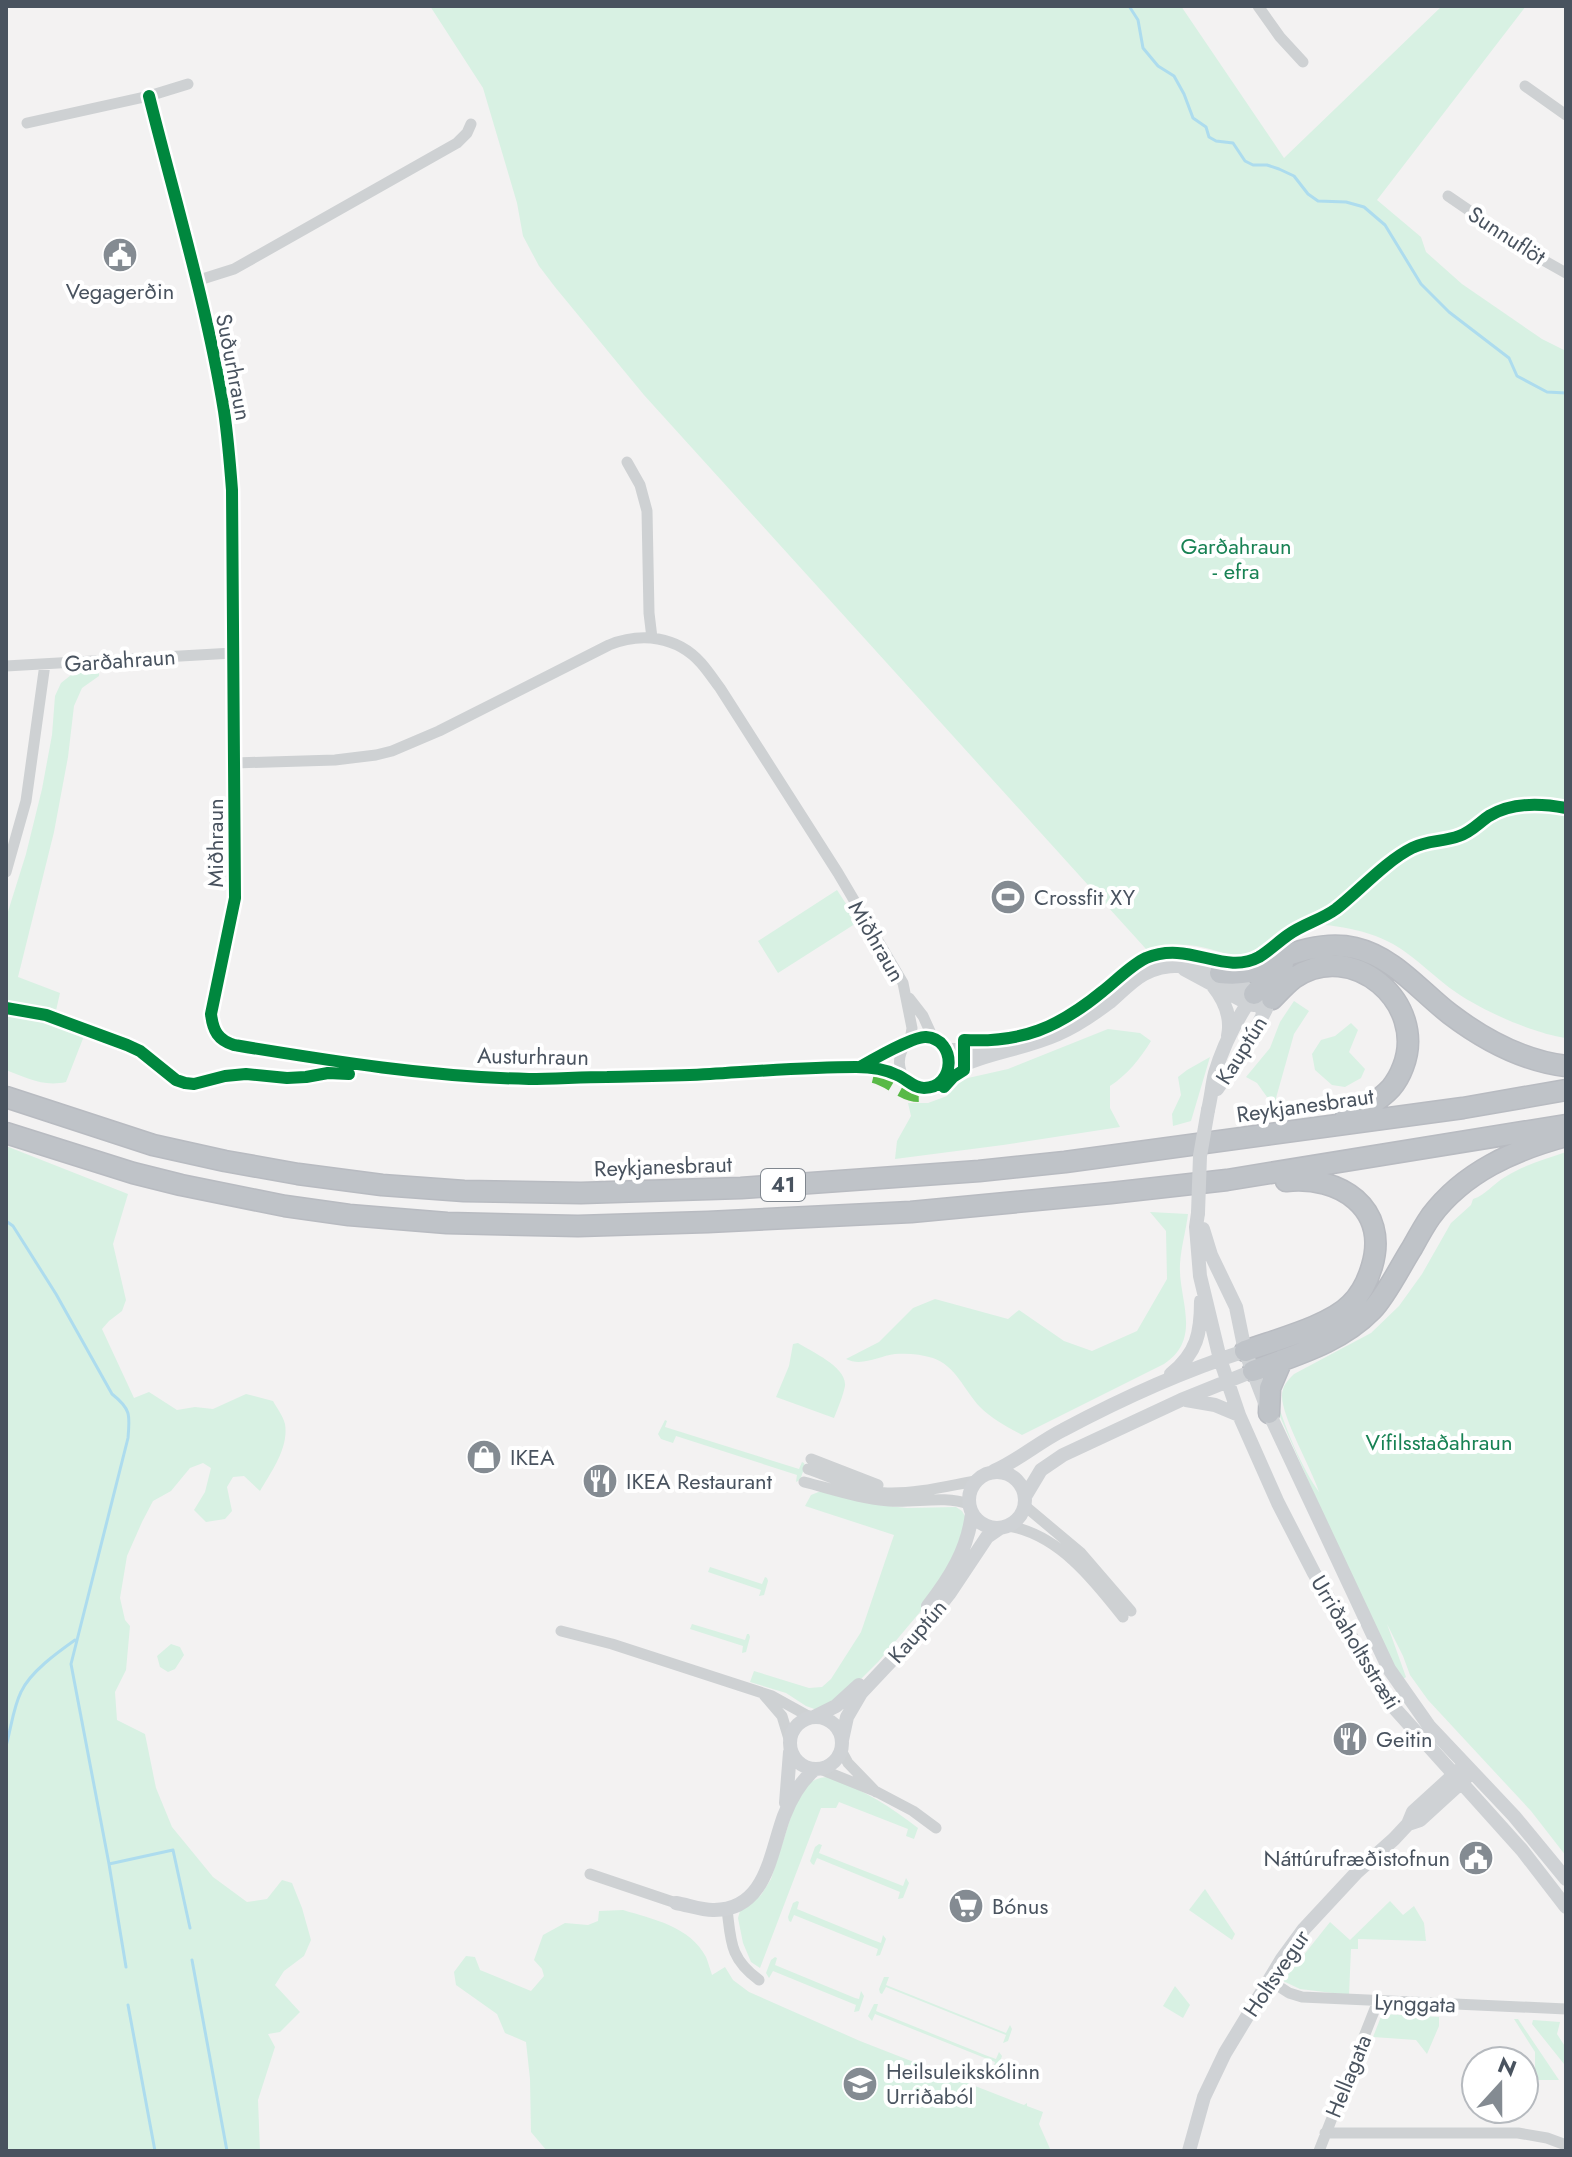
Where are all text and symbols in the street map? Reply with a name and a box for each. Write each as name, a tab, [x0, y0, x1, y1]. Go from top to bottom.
street label: Sunnuflöt	[1462, 198, 1553, 272]
public building icon: Vegagerðin	[101, 236, 139, 274]
place label: Vegagerðin	[66, 275, 174, 307]
street label: Suðurhraun	[208, 311, 260, 423]
park label: Garðahraun - efra	[1180, 530, 1292, 587]
street label: Garðahraun	[63, 640, 177, 680]
street label: Miðhraun	[199, 799, 231, 888]
sports icon: Crossfit XY	[989, 878, 1027, 916]
place label: Crossfit XY	[1034, 881, 1136, 913]
street label: Miðhraun	[841, 894, 913, 988]
street label: Kauptún	[1207, 1010, 1275, 1090]
street label: Austurhraun	[477, 1039, 589, 1073]
street label: Reykjanesbraut	[1234, 1079, 1376, 1130]
street label: Reykjanesbraut	[593, 1148, 733, 1184]
road number: 41	[761, 1169, 805, 1201]
park label: Vífilsstaðahraun	[1366, 1426, 1512, 1458]
shop icon: IKEA	[465, 1438, 503, 1476]
place label: IKEA	[510, 1441, 555, 1473]
restaurant icon: IKEA Restaurant	[581, 1462, 619, 1500]
place label: IKEA Restaurant	[626, 1465, 773, 1497]
street label: Urriðaholtsstræti	[1303, 1569, 1409, 1715]
street label: Kauptún	[880, 1592, 954, 1670]
restaurant icon: Geitin	[1331, 1720, 1369, 1758]
place label: Geitin	[1376, 1723, 1433, 1755]
public building icon: Náttúrufræðistofnun	[1457, 1839, 1495, 1877]
place label: Náttúrufræðistofnun	[1264, 1842, 1450, 1874]
supermarket icon: Bónus	[947, 1887, 985, 1925]
place label: Bónus	[992, 1890, 1048, 1922]
street label: Holtsvegur	[1235, 1923, 1317, 2023]
street label: Lynggata	[1374, 1986, 1456, 2020]
street label: Hellagata	[1317, 2030, 1379, 2122]
north arrow	[1460, 2045, 1540, 2125]
text: N	[1493, 2048, 1521, 2084]
place label: Heilsuleikskólinn Urriðaból	[886, 2055, 1040, 2112]
school or university icon: Heilsuleikskólinn Urriðaból	[841, 2065, 879, 2103]

